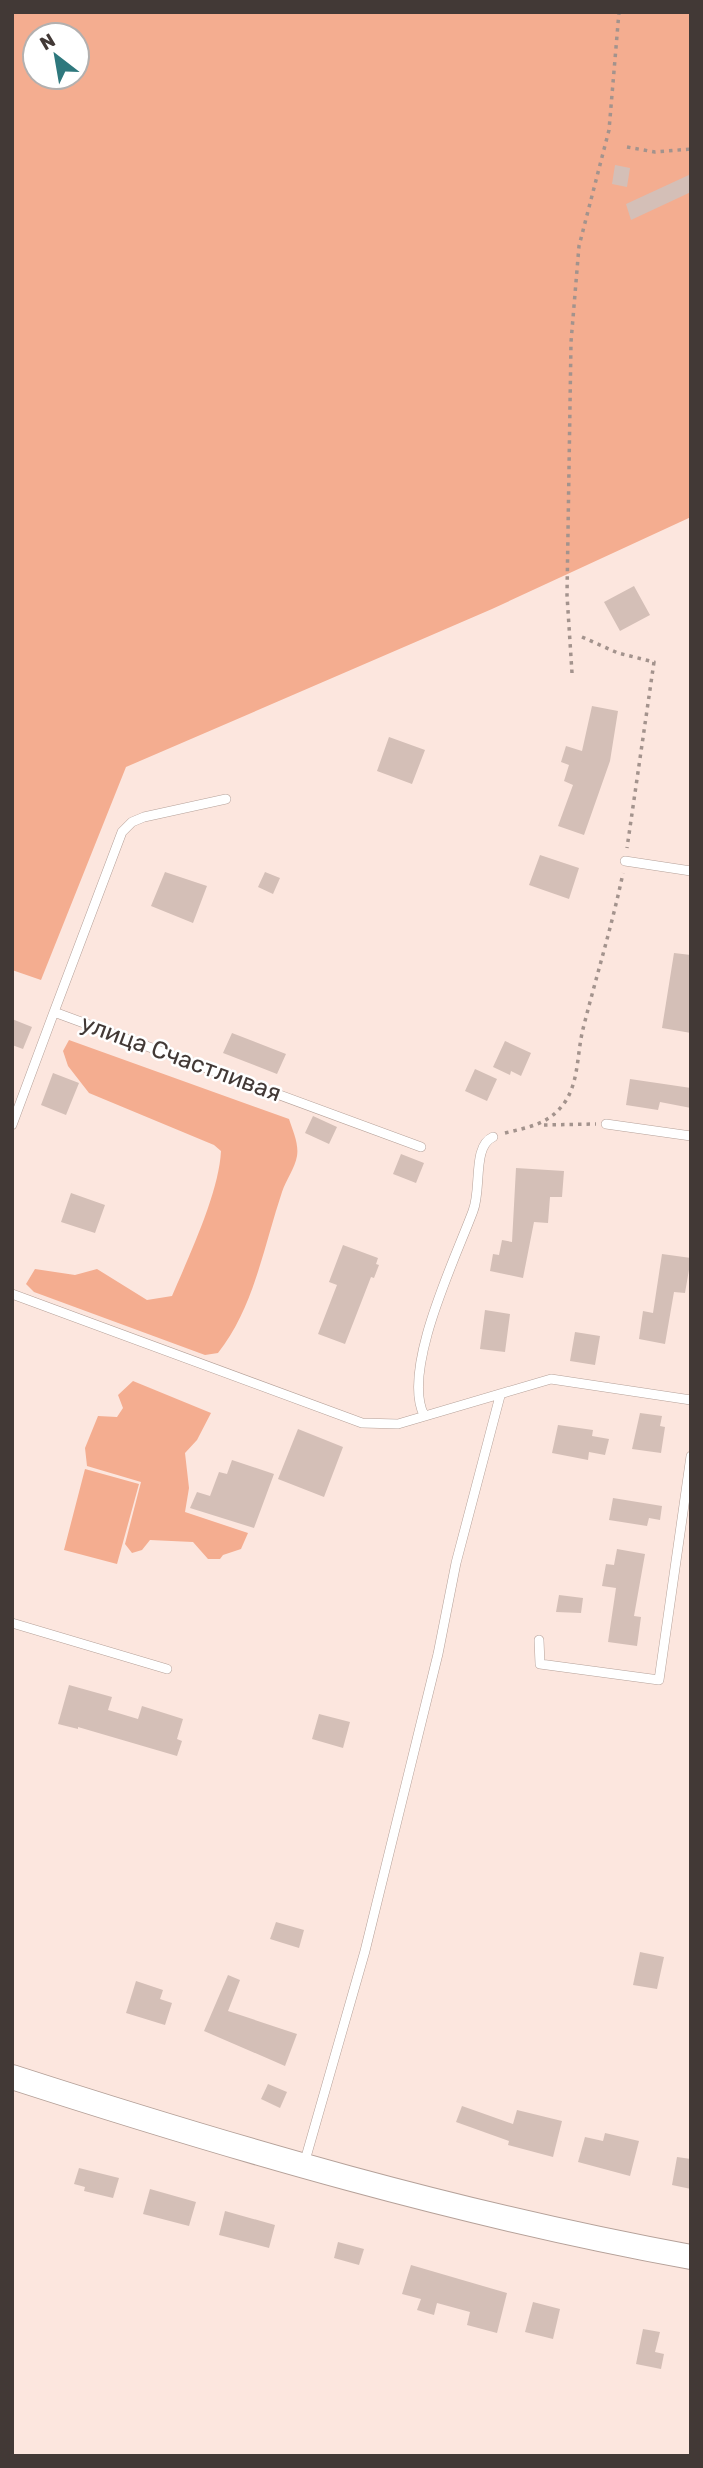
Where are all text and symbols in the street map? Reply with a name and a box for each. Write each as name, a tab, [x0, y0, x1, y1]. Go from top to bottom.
north arrow	[21, 21, 91, 91]
text: N	[36, 28, 59, 55]
street label: улица Счастливая	[77, 1009, 285, 1107]

